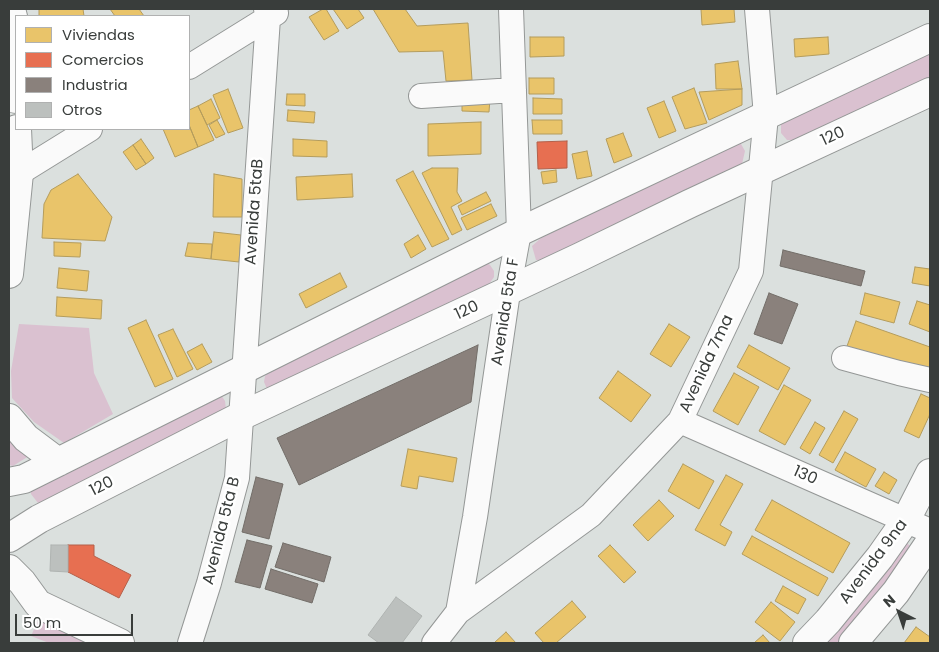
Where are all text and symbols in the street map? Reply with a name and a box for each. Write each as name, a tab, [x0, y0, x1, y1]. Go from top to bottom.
legend	[15, 15, 190, 130]
text: Viviendas	[62, 24, 135, 45]
text: Comercios	[62, 49, 144, 70]
text: Industria	[62, 74, 128, 95]
text: Otros	[62, 99, 102, 120]
street label: 120	[818, 123, 848, 151]
street label: Avenida 5taB	[242, 158, 268, 266]
street label: Avenida 5ta F	[488, 257, 524, 367]
street label: 120	[452, 297, 482, 325]
street label: Avenida 7ma	[676, 312, 738, 416]
street label: 130	[790, 462, 820, 490]
street label: 120	[87, 473, 117, 501]
street label: Avenida 5ta B	[199, 475, 245, 587]
street label: Avenida 9na	[836, 516, 912, 608]
north arrow	[874, 587, 924, 637]
text: N	[879, 590, 900, 612]
scale bar	[18, 604, 135, 636]
text: 50 m	[23, 612, 61, 633]

